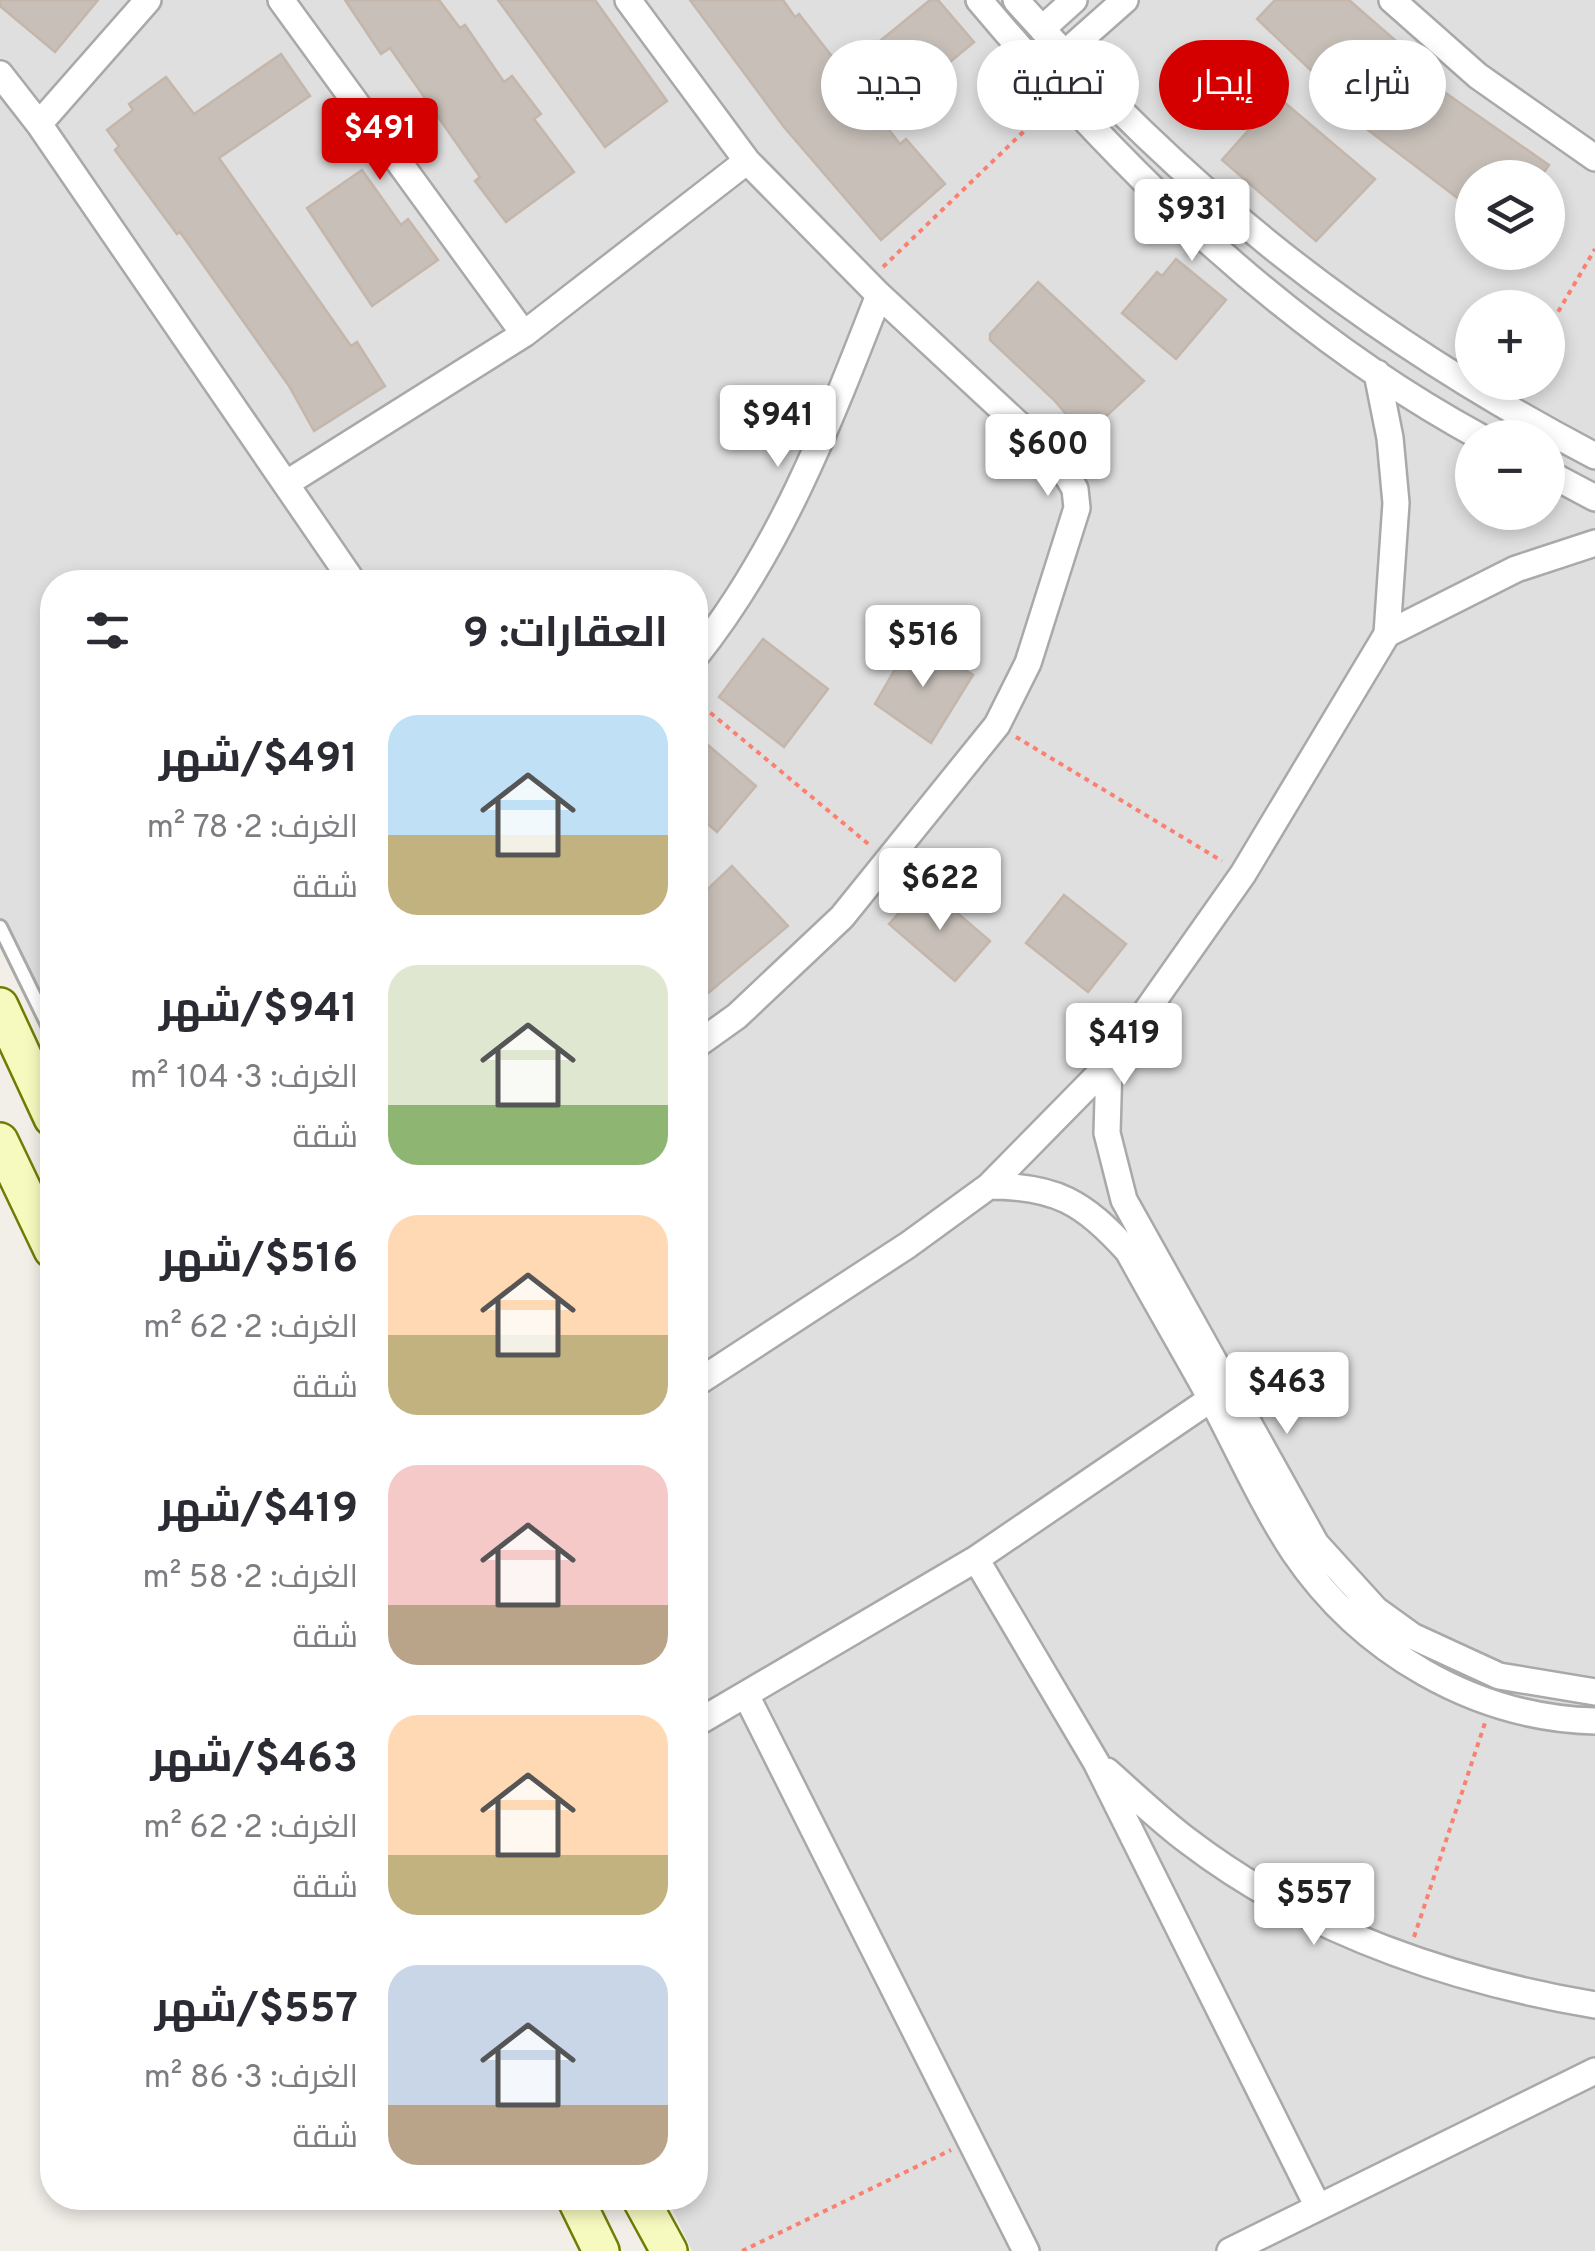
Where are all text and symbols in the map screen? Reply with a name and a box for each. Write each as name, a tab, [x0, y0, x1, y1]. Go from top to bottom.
chip: جديد	[821, 40, 957, 130]
chip: تصفية	[977, 40, 1139, 130]
chip: إيجار	[1159, 40, 1289, 130]
chip: شراء	[1309, 40, 1446, 130]
pin: $491	[321, 98, 439, 183]
text: $491	[344, 110, 416, 150]
map controls	[1455, 160, 1565, 530]
button: layers	[1455, 160, 1565, 270]
pin: $931	[1133, 179, 1251, 264]
text: $931	[1157, 191, 1227, 231]
button: +	[1455, 290, 1565, 400]
pin: $941	[719, 385, 837, 470]
text: $941	[742, 397, 814, 437]
pin: $600	[989, 414, 1107, 499]
button: −	[1455, 420, 1565, 530]
text: $600	[1007, 426, 1089, 466]
icon: filters	[80, 603, 135, 658]
pin: $516	[864, 605, 982, 690]
text: العقارات: 9	[463, 609, 668, 662]
text: $516	[887, 617, 959, 657]
text: $491/شهر	[159, 734, 358, 787]
icon: home	[468, 755, 588, 875]
text: الغرف: 2 · 78 m²	[147, 809, 358, 849]
pin: $622	[881, 848, 999, 933]
text: $622	[901, 860, 979, 900]
text: شقة	[293, 869, 358, 909]
text: $941/شهر	[159, 984, 358, 1037]
pin: $419	[1065, 1003, 1183, 1088]
icon: home	[468, 1005, 588, 1125]
text: $419	[1088, 1015, 1160, 1055]
text: الغرف: 3 · 104 m²	[130, 1059, 358, 1099]
text: شقة	[293, 1119, 358, 1159]
text: $516/شهر	[160, 1234, 358, 1287]
icon: home	[468, 1255, 588, 1375]
text: الغرف: 2 · 62 m²	[143, 1309, 358, 1349]
pin: $463	[1228, 1352, 1346, 1437]
text: $463	[1248, 1364, 1326, 1404]
text: شقة	[293, 1369, 358, 1409]
text: $419/شهر	[159, 1484, 358, 1537]
icon: home	[468, 1505, 588, 1625]
text: الغرف: 2 · 58 m²	[143, 1559, 358, 1599]
text: شقة	[293, 1619, 358, 1659]
text: $463/شهر	[151, 1734, 358, 1787]
icon: home	[468, 1755, 588, 1875]
text: الغرف: 2 · 62 m²	[143, 1809, 358, 1849]
pin: $557	[1255, 1863, 1373, 1948]
text: شقة	[293, 1869, 358, 1909]
text: $557	[1276, 1875, 1352, 1915]
text: $557/شهر	[155, 1984, 358, 2037]
icon: home	[468, 2005, 588, 2125]
text: الغرف: 3 · 86 m²	[144, 2059, 358, 2099]
text: شقة	[293, 2119, 358, 2159]

